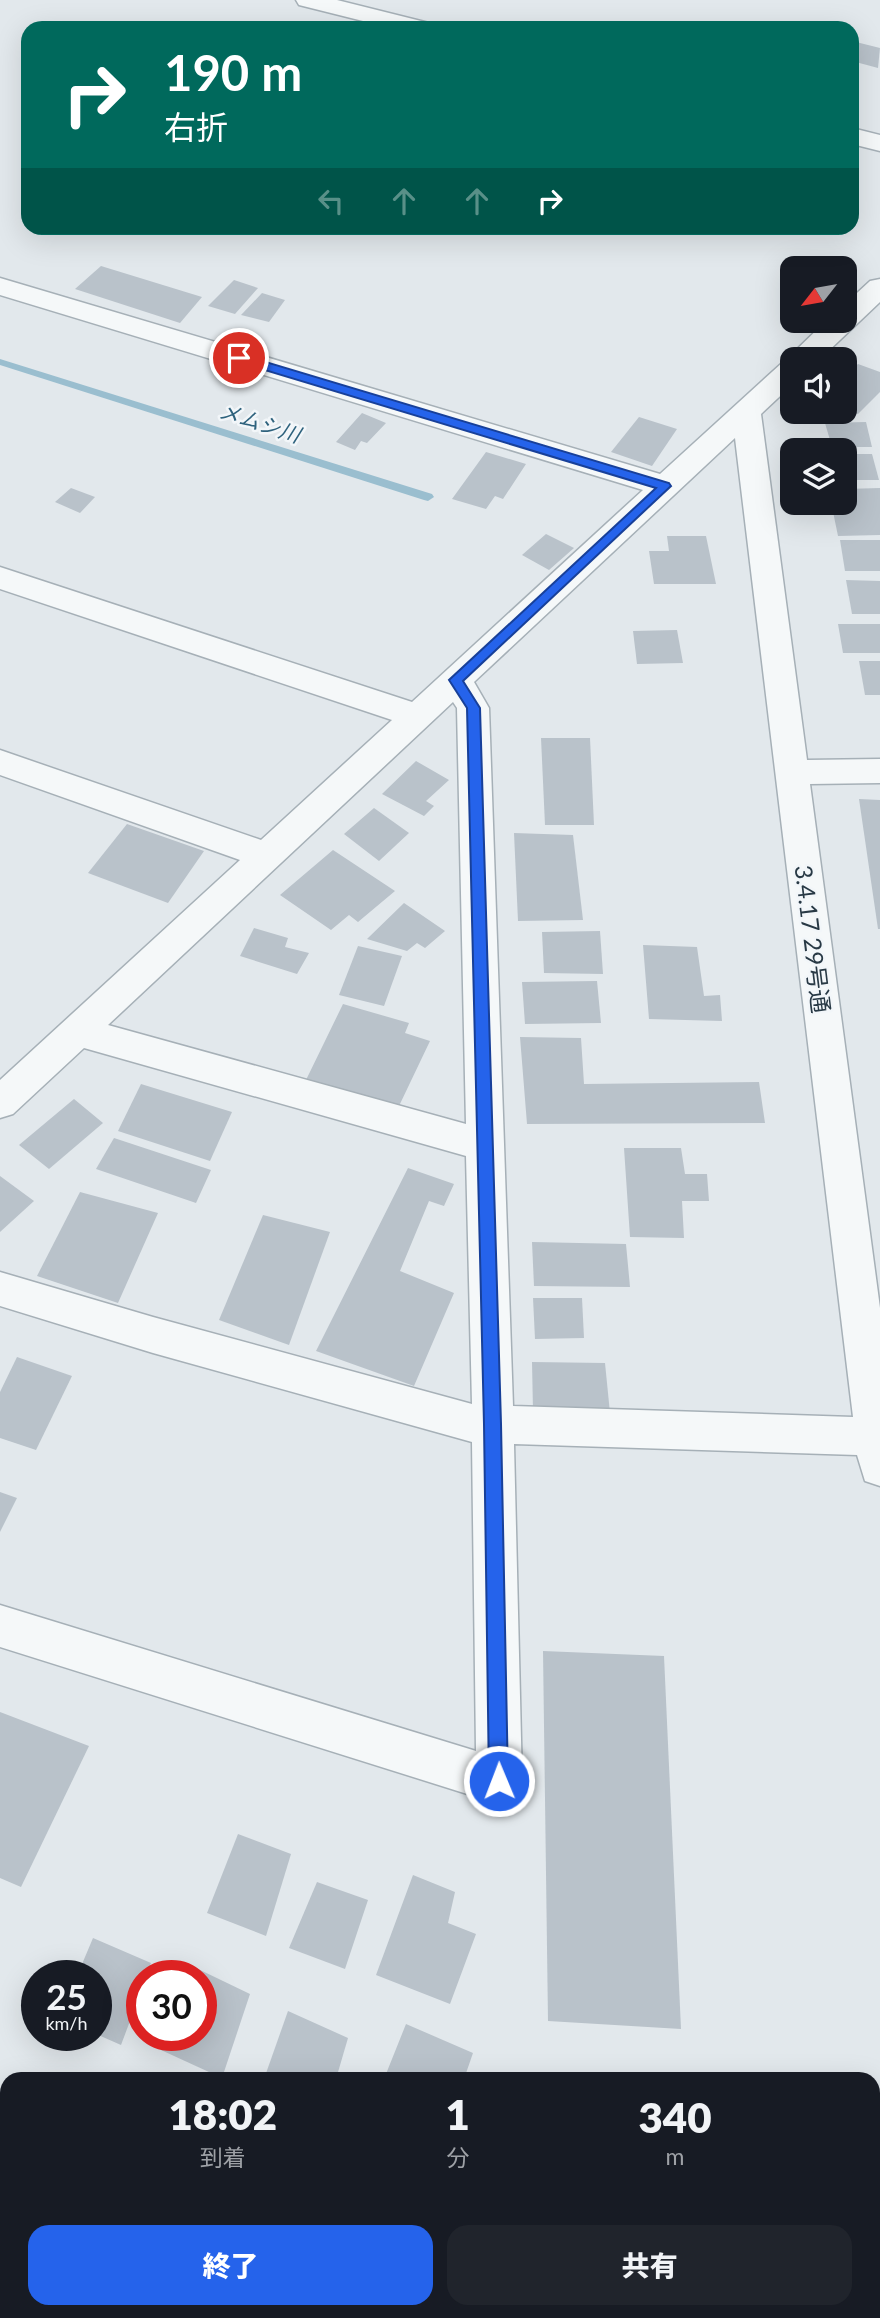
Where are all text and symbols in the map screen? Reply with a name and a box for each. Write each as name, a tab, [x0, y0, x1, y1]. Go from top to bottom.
text: 190 m	[164, 43, 302, 101]
icon: right	[49, 49, 140, 140]
text: 右折	[164, 107, 228, 146]
icon: left	[312, 182, 350, 220]
icon: ahead	[385, 182, 423, 220]
icon: ahead	[458, 182, 496, 220]
icon: right	[531, 182, 569, 220]
north arrow	[780, 256, 858, 332]
map controls	[780, 256, 857, 515]
pin	[209, 328, 269, 388]
icon: arrive	[220, 339, 258, 377]
button: sound	[780, 347, 857, 424]
water label: メムシ川	[216, 397, 306, 447]
button: layers	[780, 438, 857, 515]
street label: 3.4.17 29号通	[790, 863, 836, 1015]
position arrow	[462, 1744, 536, 1818]
speed limit sign: 30	[126, 1960, 217, 2051]
text: 25	[46, 1975, 87, 2017]
text: km/h	[45, 2012, 88, 2034]
text: 18:02	[168, 2089, 277, 2139]
text: 1	[446, 2089, 470, 2139]
text: 340	[638, 2092, 712, 2142]
text: m	[665, 2142, 684, 2170]
text: 到着	[200, 2143, 246, 2171]
text: 分	[446, 2143, 469, 2171]
button: 終了	[28, 2225, 433, 2305]
button: 共有	[447, 2225, 852, 2305]

